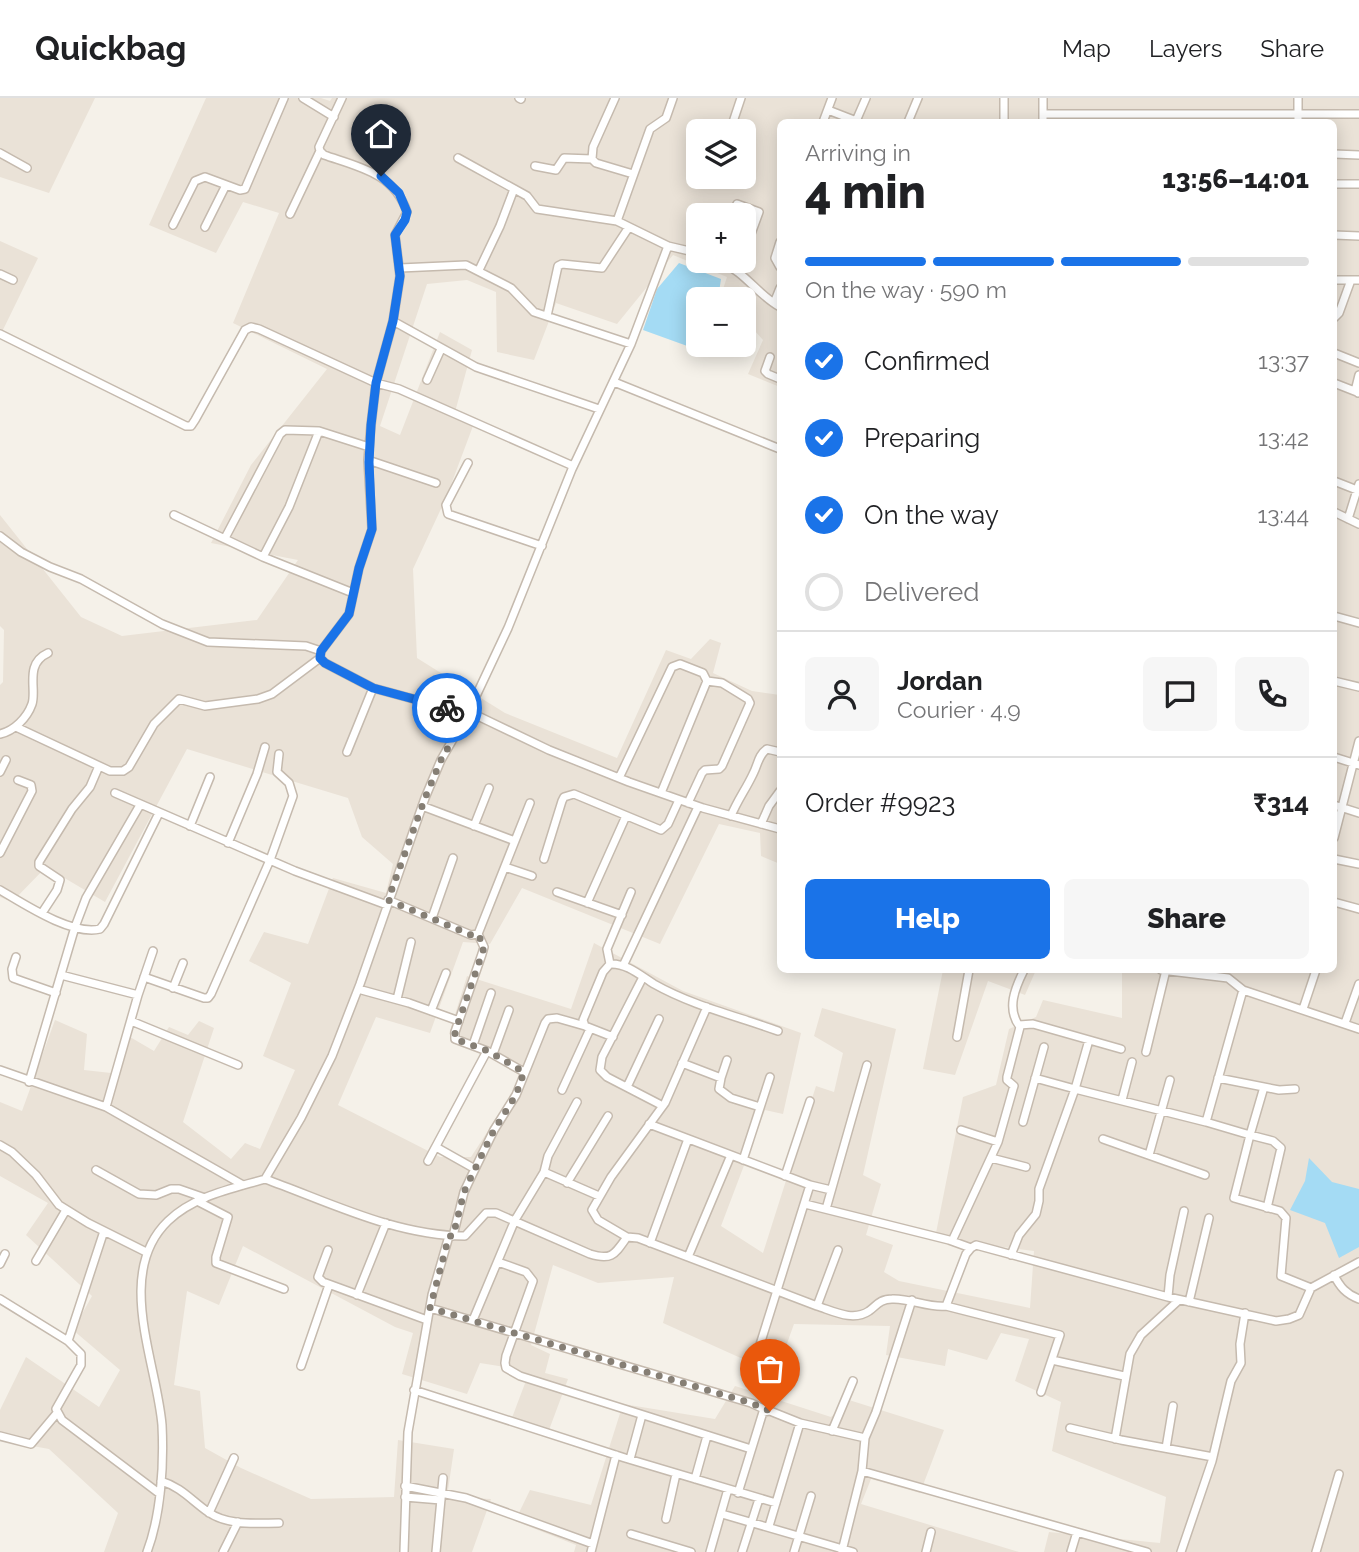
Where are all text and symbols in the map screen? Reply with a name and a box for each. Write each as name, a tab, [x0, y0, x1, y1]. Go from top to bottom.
text: Quickbag	[35, 29, 187, 68]
text: Map	[1062, 34, 1111, 63]
text: Layers	[1149, 34, 1222, 63]
text: Share	[1260, 34, 1324, 63]
pin	[351, 104, 411, 176]
icon: home	[362, 115, 400, 153]
map controls	[686, 119, 756, 357]
button: layers	[686, 119, 756, 189]
text: Arriving in	[805, 139, 911, 166]
text: 13:56–14:01	[1162, 164, 1309, 194]
text: 4 min	[805, 165, 926, 219]
button: +	[686, 203, 756, 273]
text: On the way · 590 m	[805, 276, 1007, 303]
button: −	[686, 287, 756, 357]
icon: check	[805, 342, 843, 380]
text: Confirmed	[864, 346, 990, 376]
text: 13:37	[1258, 347, 1309, 374]
icon: check	[805, 419, 843, 457]
text: Preparing	[864, 423, 980, 453]
text: 13:42	[1258, 424, 1309, 451]
icon: check	[805, 496, 843, 534]
text: On the way	[864, 500, 999, 530]
text: 13:44	[1257, 501, 1309, 528]
text: Delivered	[864, 577, 979, 607]
button: person	[805, 657, 879, 731]
button: chat	[1143, 657, 1217, 731]
button: phone	[1235, 657, 1309, 731]
text: Jordan	[897, 666, 983, 696]
courier	[412, 673, 482, 743]
icon: bike	[428, 689, 466, 727]
text: Courier · 4.9	[897, 696, 1021, 723]
text: Order #9923	[805, 788, 955, 818]
text: ₹314	[1253, 788, 1309, 818]
button: Help	[805, 879, 1050, 959]
button: Share	[1064, 879, 1309, 959]
pin	[740, 1339, 800, 1411]
icon: bag	[751, 1350, 789, 1388]

